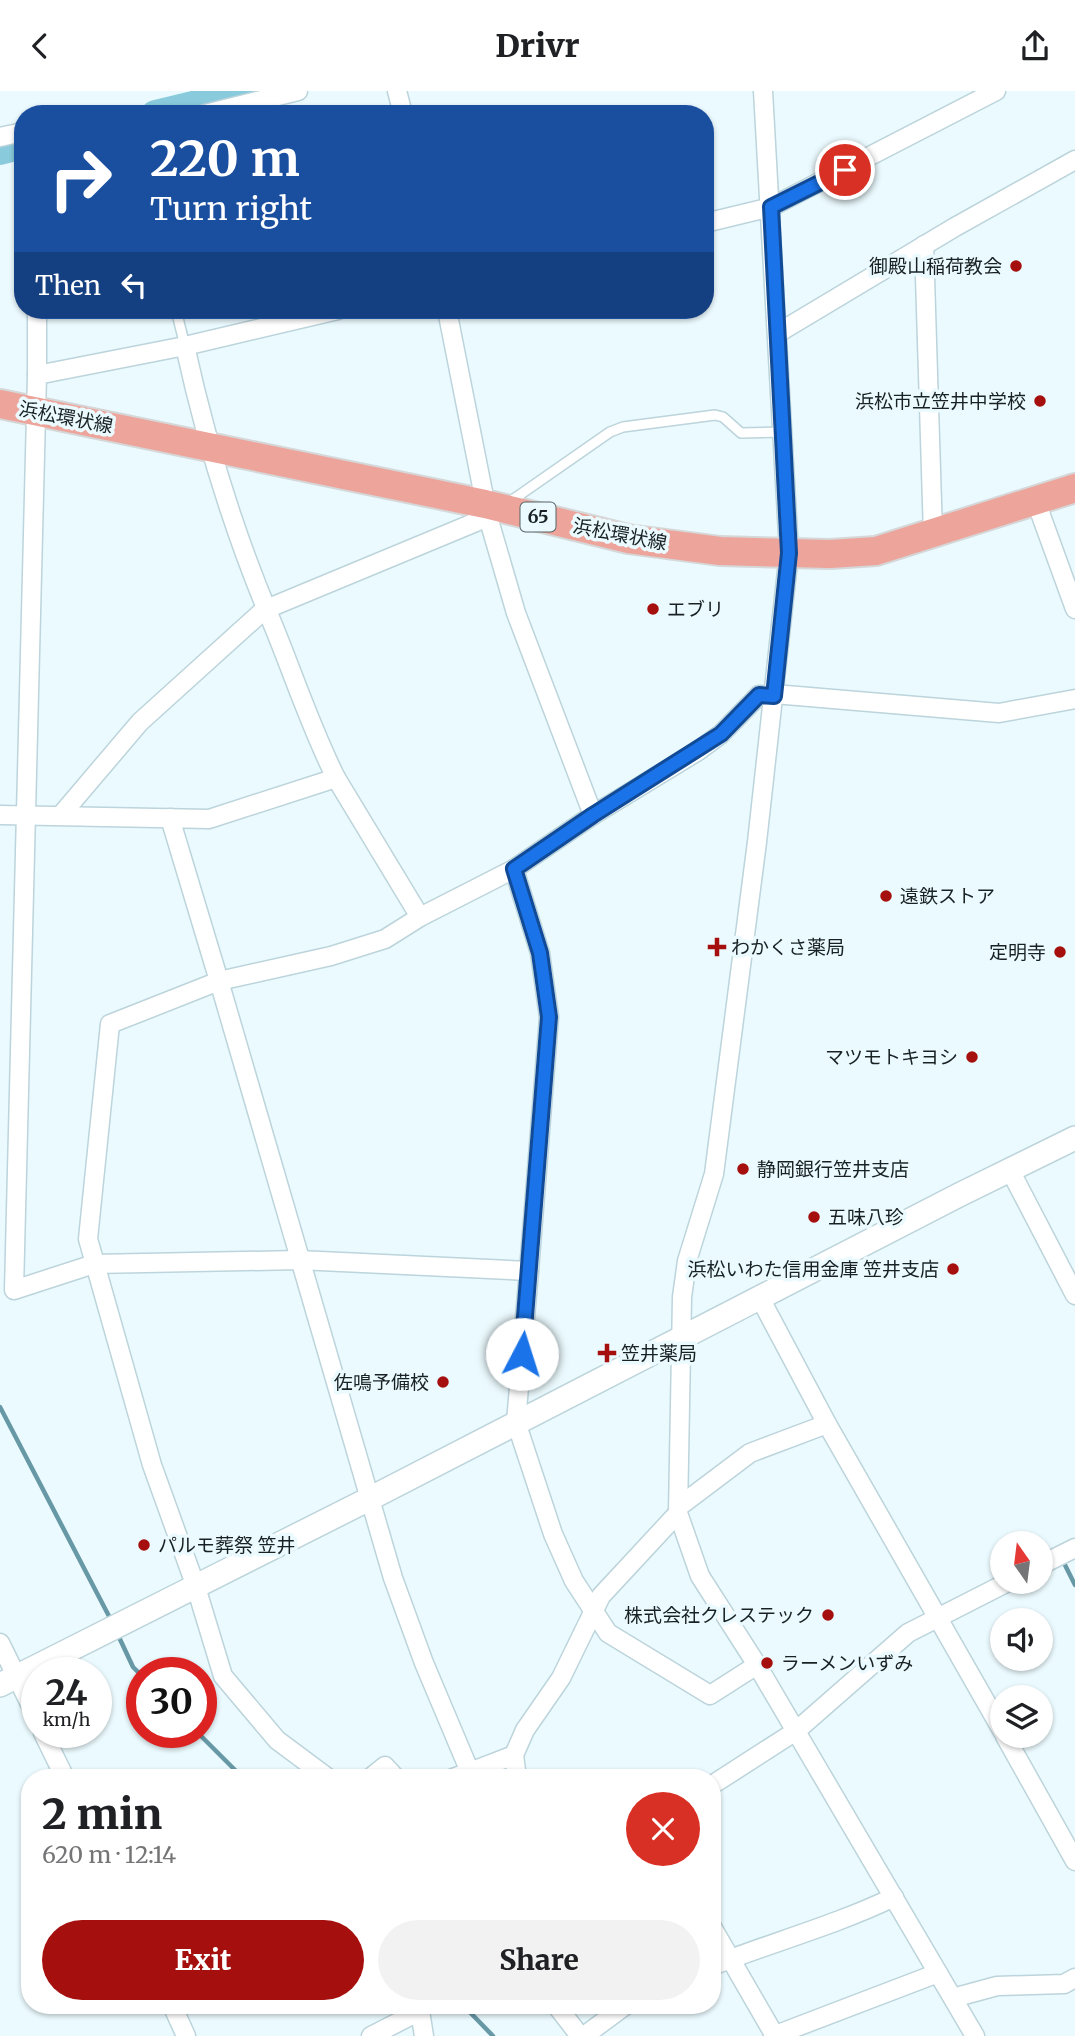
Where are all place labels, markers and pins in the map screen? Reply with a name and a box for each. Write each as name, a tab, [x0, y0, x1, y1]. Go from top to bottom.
pin	[815, 140, 875, 200]
place label: 御殿山稲荷教会	[869, 254, 1002, 278]
marker: 御殿山稲荷教会	[1008, 258, 1024, 274]
place label: 浜松市立笠井中学校	[855, 389, 1026, 413]
marker: 浜松市立笠井中学校	[1032, 393, 1048, 409]
place label: エブリ	[667, 597, 724, 621]
marker: エブリ	[645, 601, 661, 617]
place label: 遠鉄ストア	[900, 884, 995, 908]
marker: 遠鉄ストア	[878, 888, 894, 904]
place label: わかくさ薬局	[731, 935, 845, 959]
marker: わかくさ薬局	[709, 939, 725, 955]
place label: 定明寺	[989, 940, 1046, 964]
marker: 定明寺	[1052, 944, 1068, 960]
place label: マツモトキヨシ	[825, 1045, 958, 1069]
marker: マツモトキヨシ	[964, 1049, 980, 1065]
place label: 静岡銀行笠井支店	[757, 1157, 909, 1181]
marker: 静岡銀行笠井支店	[735, 1161, 751, 1177]
place label: 五味八珍	[828, 1205, 904, 1229]
marker: 五味八珍	[806, 1209, 822, 1225]
place label: 浜松いわた信用金庫 笠井支店	[687, 1257, 939, 1281]
marker: 浜松いわた信用金庫 笠井支店	[945, 1261, 961, 1277]
place label: 笠井薬局	[621, 1341, 697, 1365]
marker: 笠井薬局	[599, 1345, 615, 1361]
place label: 佐鳴予備校	[334, 1370, 429, 1394]
marker: 佐鳴予備校	[435, 1374, 451, 1390]
place label: パルモ葬祭 笠井	[158, 1533, 296, 1557]
marker: パルモ葬祭 笠井	[136, 1537, 152, 1553]
place label: 株式会社クレステック	[624, 1603, 814, 1627]
marker: 株式会社クレステック	[820, 1607, 836, 1623]
place label: ラーメンいずみ	[781, 1651, 913, 1675]
marker: ラーメンいずみ	[759, 1655, 775, 1671]

